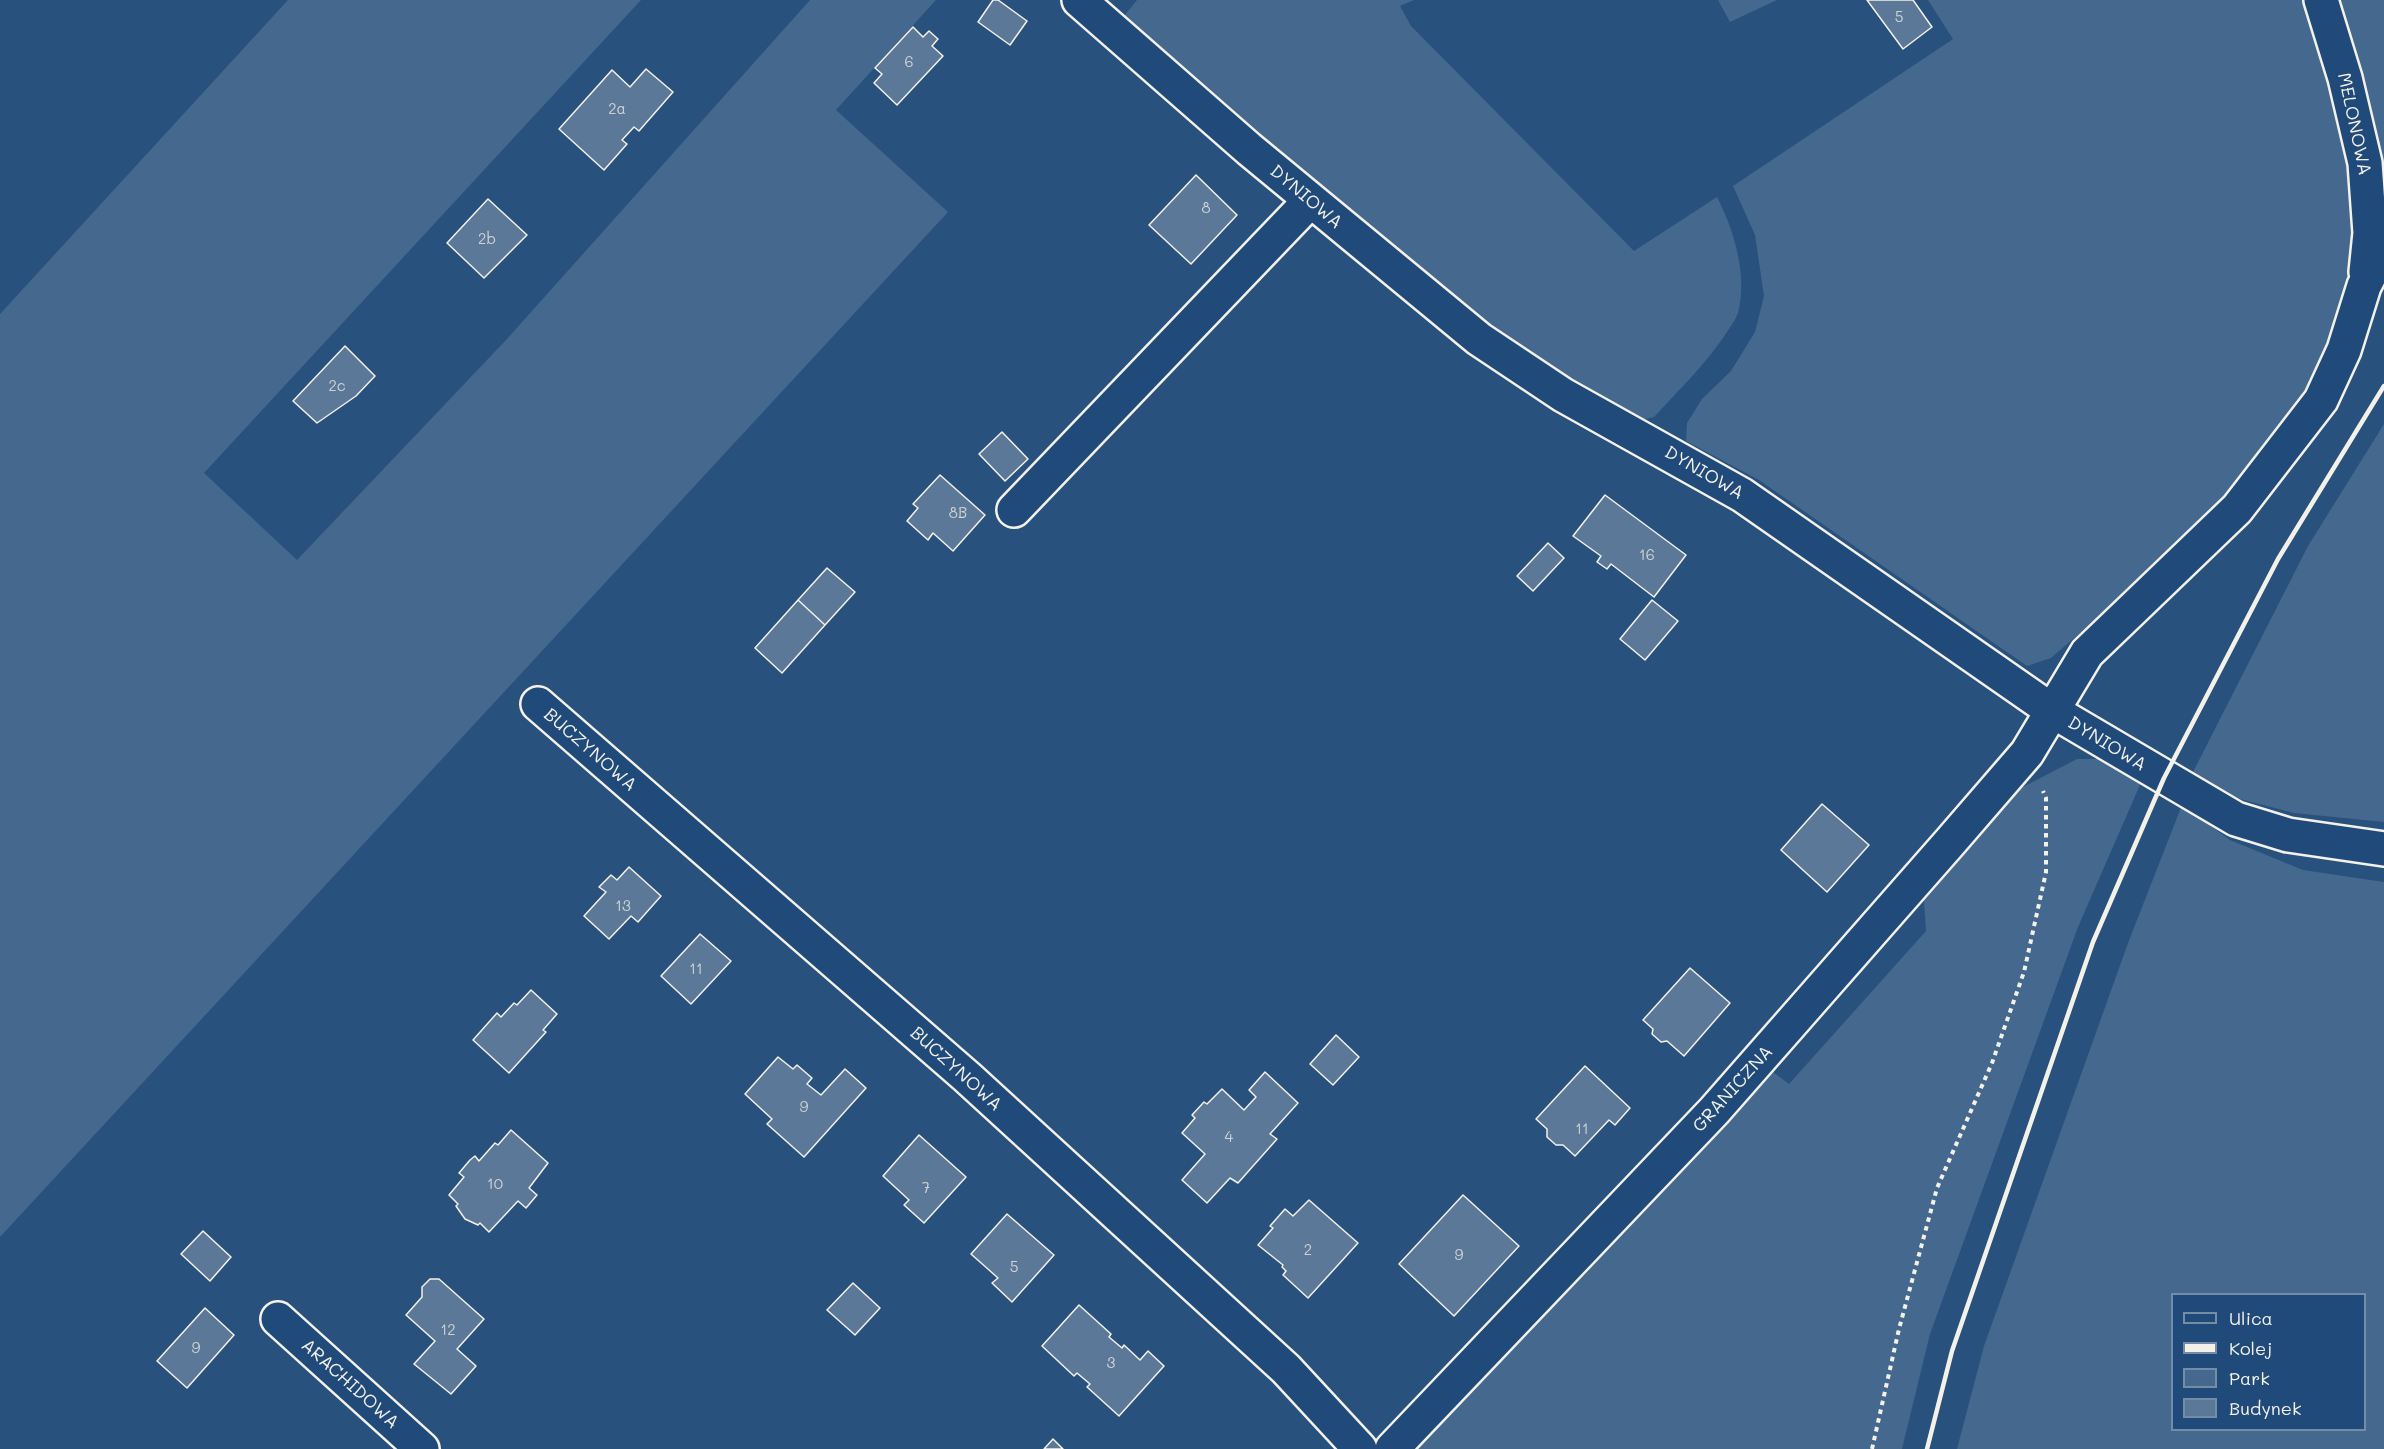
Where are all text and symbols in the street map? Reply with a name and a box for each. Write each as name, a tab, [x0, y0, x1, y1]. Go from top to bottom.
house number: 5	[1895, 8, 1903, 26]
house number: 6	[904, 53, 914, 71]
street label: MELONOWA	[2333, 71, 2375, 177]
house number: 2a	[608, 100, 626, 118]
street label: DYNIOWA	[1265, 160, 1347, 234]
house number: 8	[1201, 199, 1211, 217]
house number: 2b	[478, 230, 496, 248]
house number: 2c	[328, 377, 346, 395]
street label: DYNIOWA	[1661, 442, 1747, 504]
house number: 8B	[949, 504, 967, 522]
house number: 16	[1639, 546, 1655, 564]
street label: BUCZYNOWA	[539, 704, 641, 796]
street label: DYNIOWA	[2064, 712, 2150, 776]
house number: 13	[615, 897, 631, 915]
house number: 11	[689, 960, 703, 978]
street label: BUCZYNOWA	[906, 1022, 1006, 1116]
street label: GRANICZNA	[1688, 1041, 1778, 1137]
house number: 9	[800, 1098, 808, 1116]
house number: 11	[1575, 1120, 1589, 1138]
house number: 4	[1225, 1128, 1233, 1146]
house number: 10	[487, 1175, 503, 1193]
house number: 7	[922, 1179, 930, 1197]
house number: 2	[1304, 1241, 1312, 1259]
house number: 9	[1455, 1246, 1463, 1264]
house number: 5	[1010, 1258, 1018, 1276]
legend	[2171, 1293, 2366, 1431]
text: Ulica	[2229, 1306, 2273, 1330]
house number: 12	[440, 1321, 456, 1339]
street label: ARACHIDOWA	[297, 1335, 403, 1433]
text: Kolej	[2229, 1336, 2272, 1360]
house number: 9	[192, 1339, 200, 1357]
house number: 3	[1107, 1354, 1115, 1372]
text: Park	[2229, 1366, 2270, 1390]
text: Budynek	[2229, 1396, 2302, 1420]

